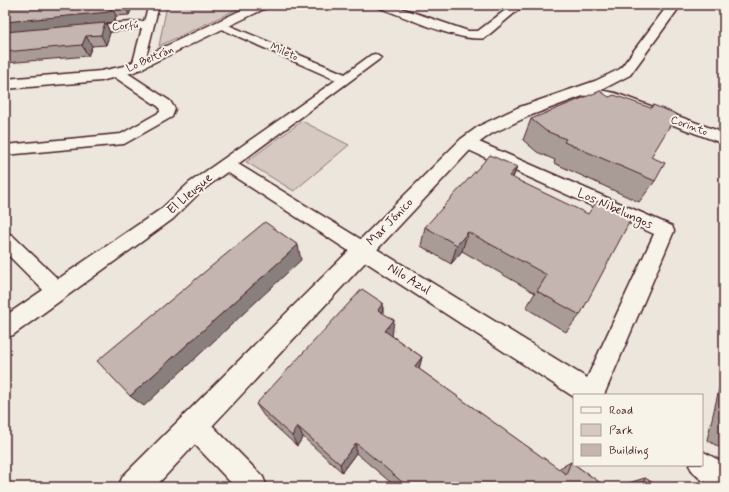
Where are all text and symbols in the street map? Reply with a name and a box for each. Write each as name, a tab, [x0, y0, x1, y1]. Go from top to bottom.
street label: Corfú	[111, 18, 139, 34]
street label: Mileto	[268, 40, 300, 64]
street label: Lo Beltrán	[124, 42, 176, 76]
street label: Corinto	[669, 113, 709, 139]
street label: El Lleuque	[164, 170, 216, 218]
street label: Los Nibelungos	[574, 185, 656, 234]
street label: Mar Jónico	[363, 194, 417, 250]
street label: Nilo Azul	[384, 259, 434, 299]
legend	[573, 394, 703, 466]
text: Road	[609, 403, 633, 419]
text: Park	[609, 423, 633, 439]
text: Building	[609, 443, 649, 460]

